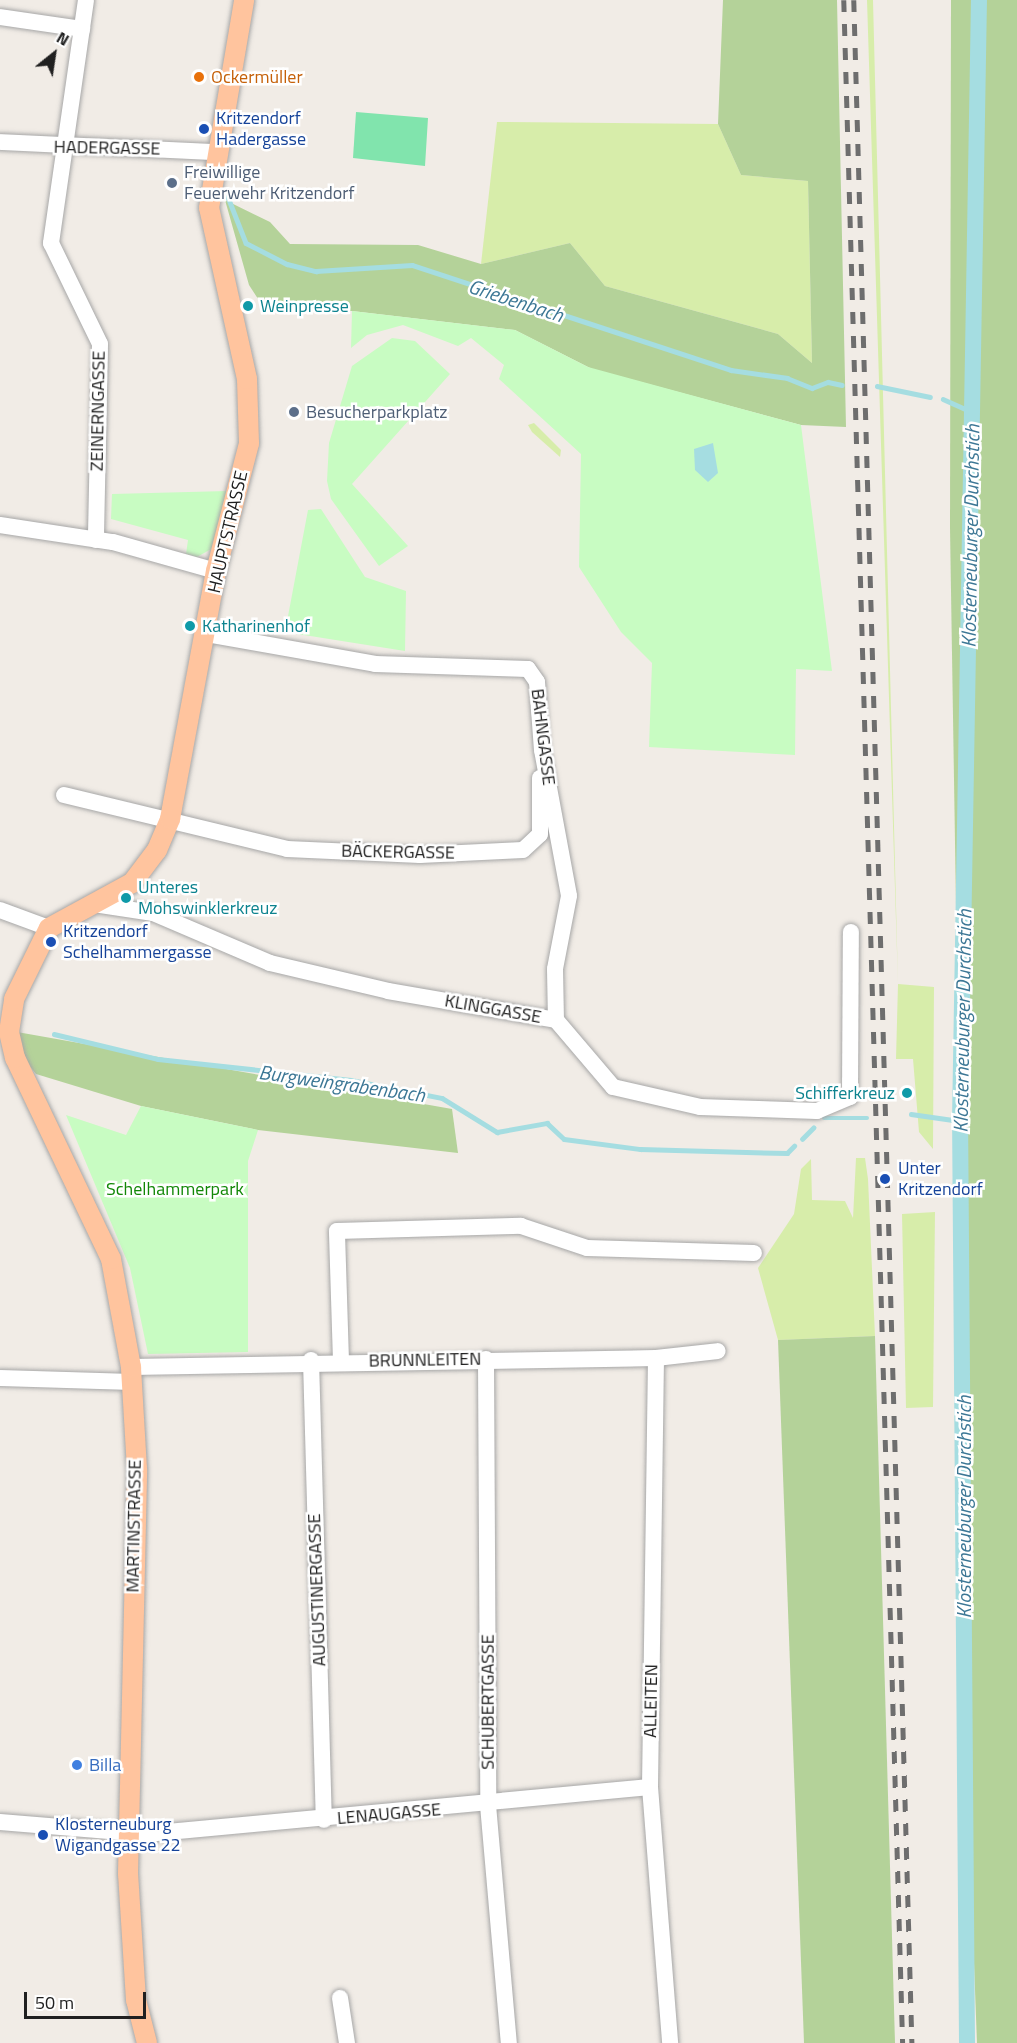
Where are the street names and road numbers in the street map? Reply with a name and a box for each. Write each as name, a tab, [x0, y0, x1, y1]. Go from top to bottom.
street label: HADERGASSE	[53, 136, 161, 160]
street label: ZEINERNGASSE	[86, 351, 110, 471]
street label: HAUPTSTRASSE	[203, 469, 253, 595]
street label: BAHNGASSE	[526, 687, 560, 787]
street label: BÄCKERGASSE	[341, 840, 455, 864]
street label: KLINGGASSE	[443, 990, 543, 1028]
street label: BRUNNLEITEN	[368, 1348, 482, 1372]
street label: MARTINSTRASSE	[122, 1459, 146, 1593]
street label: AUGUSTINERGASSE	[304, 1513, 330, 1667]
street label: SCHUBERTGASSE	[477, 1634, 499, 1770]
street label: ALLEITEN	[640, 1664, 662, 1738]
street label: LENAUGASSE	[336, 1799, 442, 1829]

